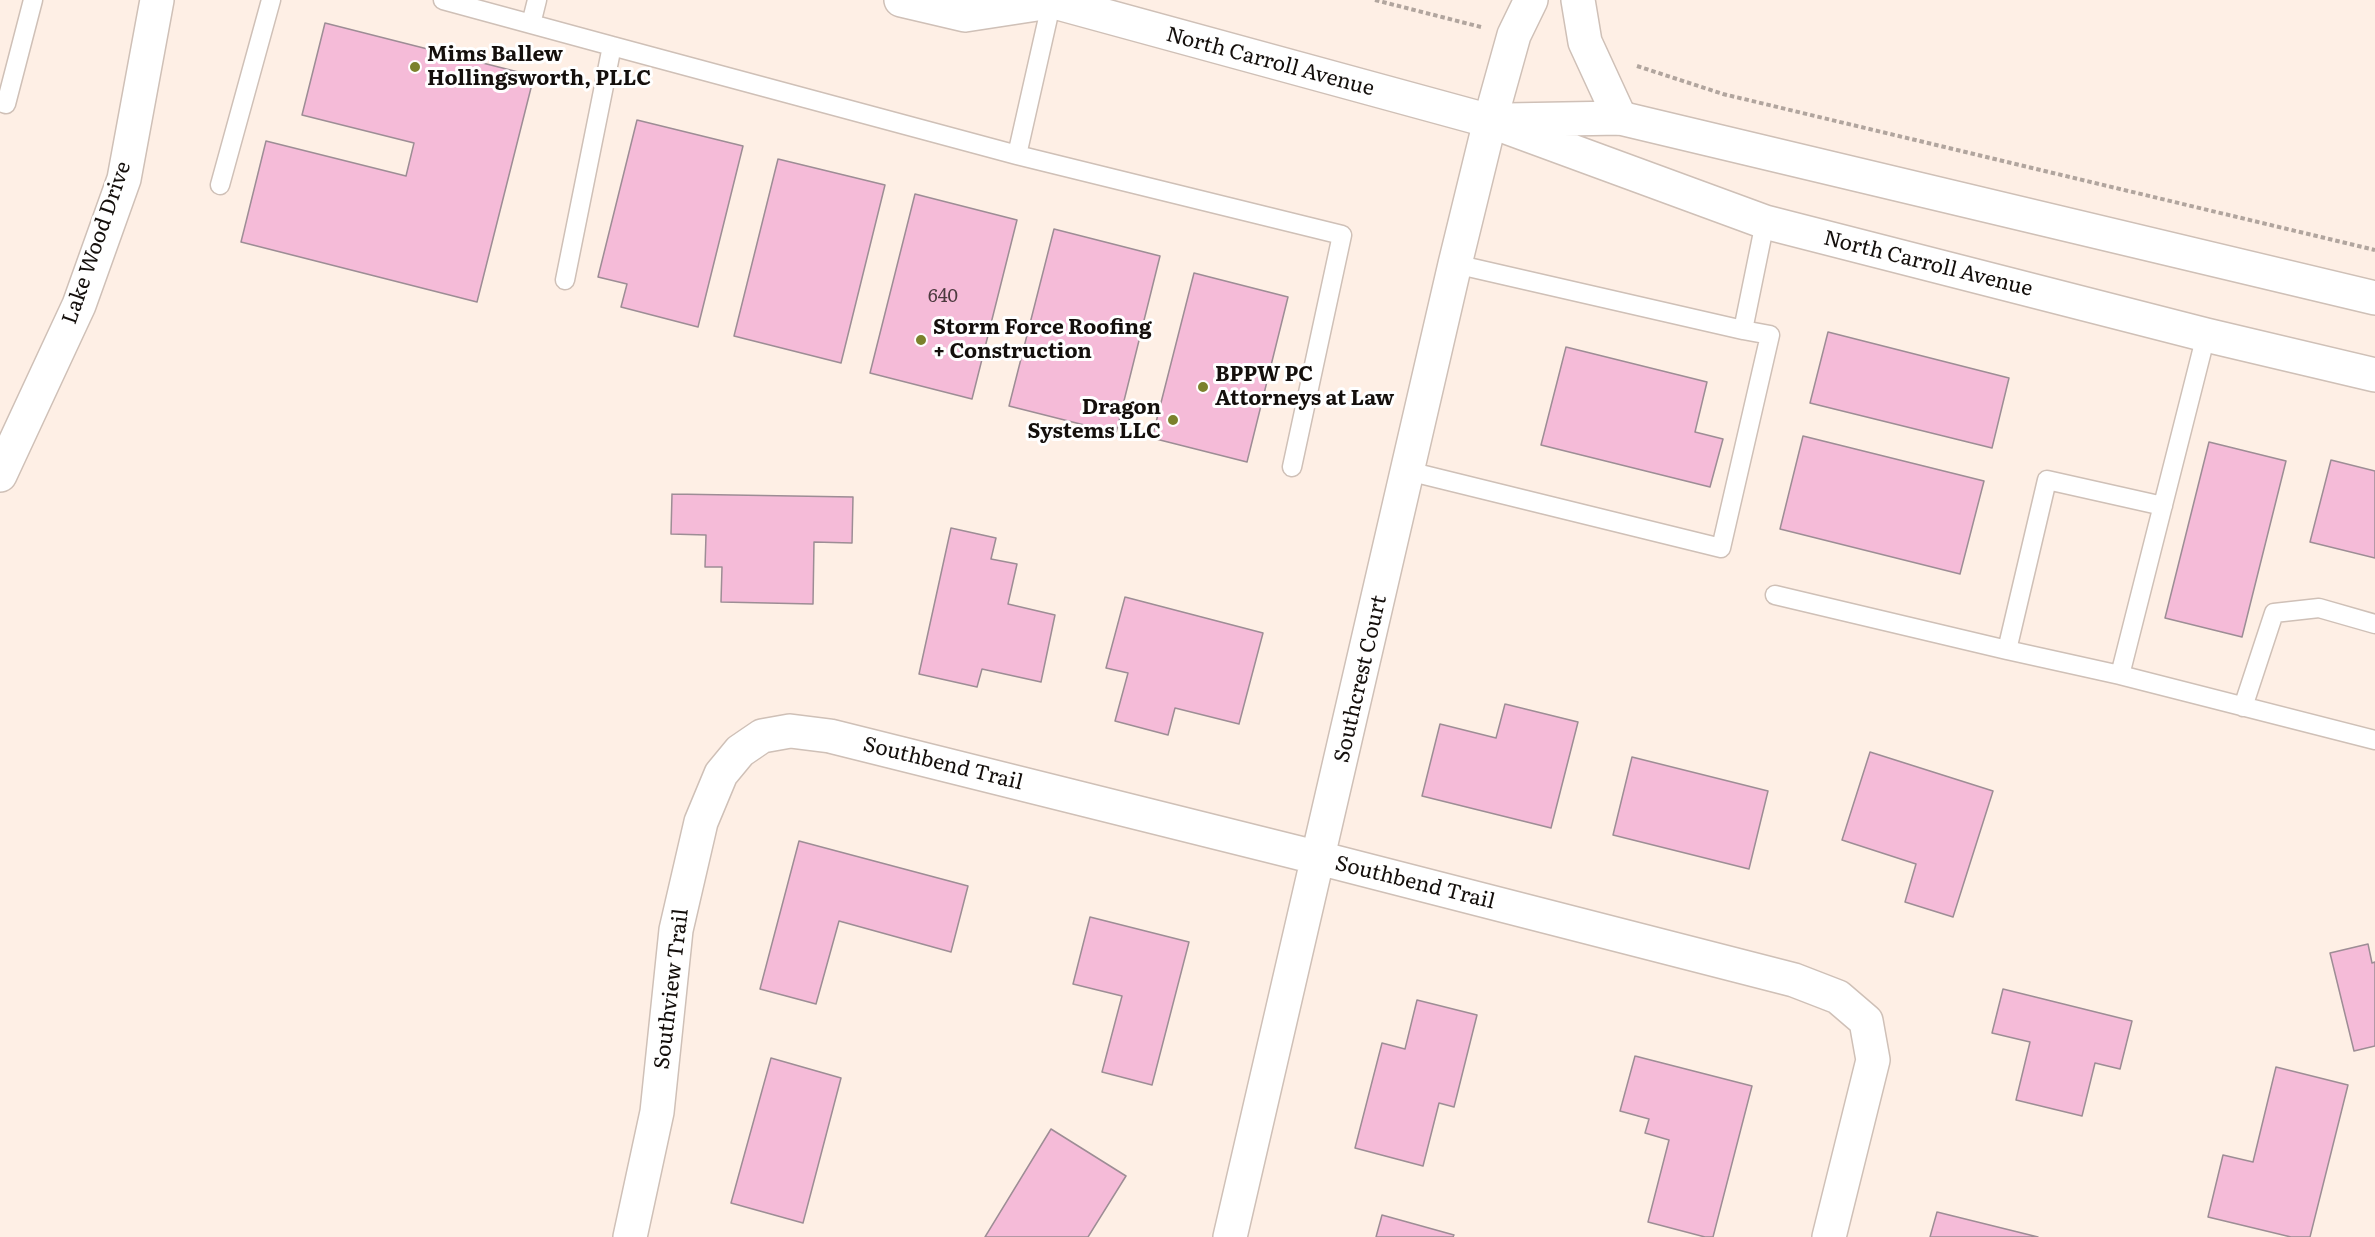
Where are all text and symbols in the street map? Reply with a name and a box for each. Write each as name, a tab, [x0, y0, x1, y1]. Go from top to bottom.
street label: North Carroll Avenue	[1163, 22, 1377, 102]
place label: Mims Ballew Hollingsworth, PLLC	[427, 42, 651, 92]
marker: Mims Ballew Hollingsworth, PLLC	[408, 60, 422, 74]
street label: Lake Wood Drive	[57, 158, 137, 328]
street label: North Carroll Avenue	[1821, 226, 2035, 302]
house number: 640	[928, 286, 958, 308]
place label: Storm Force Roofing + Construction	[933, 315, 1152, 365]
marker: Storm Force Roofing + Construction	[914, 333, 928, 347]
place label: BPPW PC Attorneys at Law	[1215, 362, 1394, 412]
marker: BPPW PC Attorneys at Law	[1196, 380, 1210, 394]
place label: Dragon Systems LLC	[1028, 395, 1161, 445]
marker: Dragon Systems LLC	[1166, 413, 1180, 427]
street label: Southcrest Court	[1329, 593, 1393, 765]
street label: Southbend Trail	[861, 732, 1025, 796]
street label: Southbend Trail	[1333, 851, 1497, 915]
street label: Southview Trail	[650, 907, 694, 1071]

